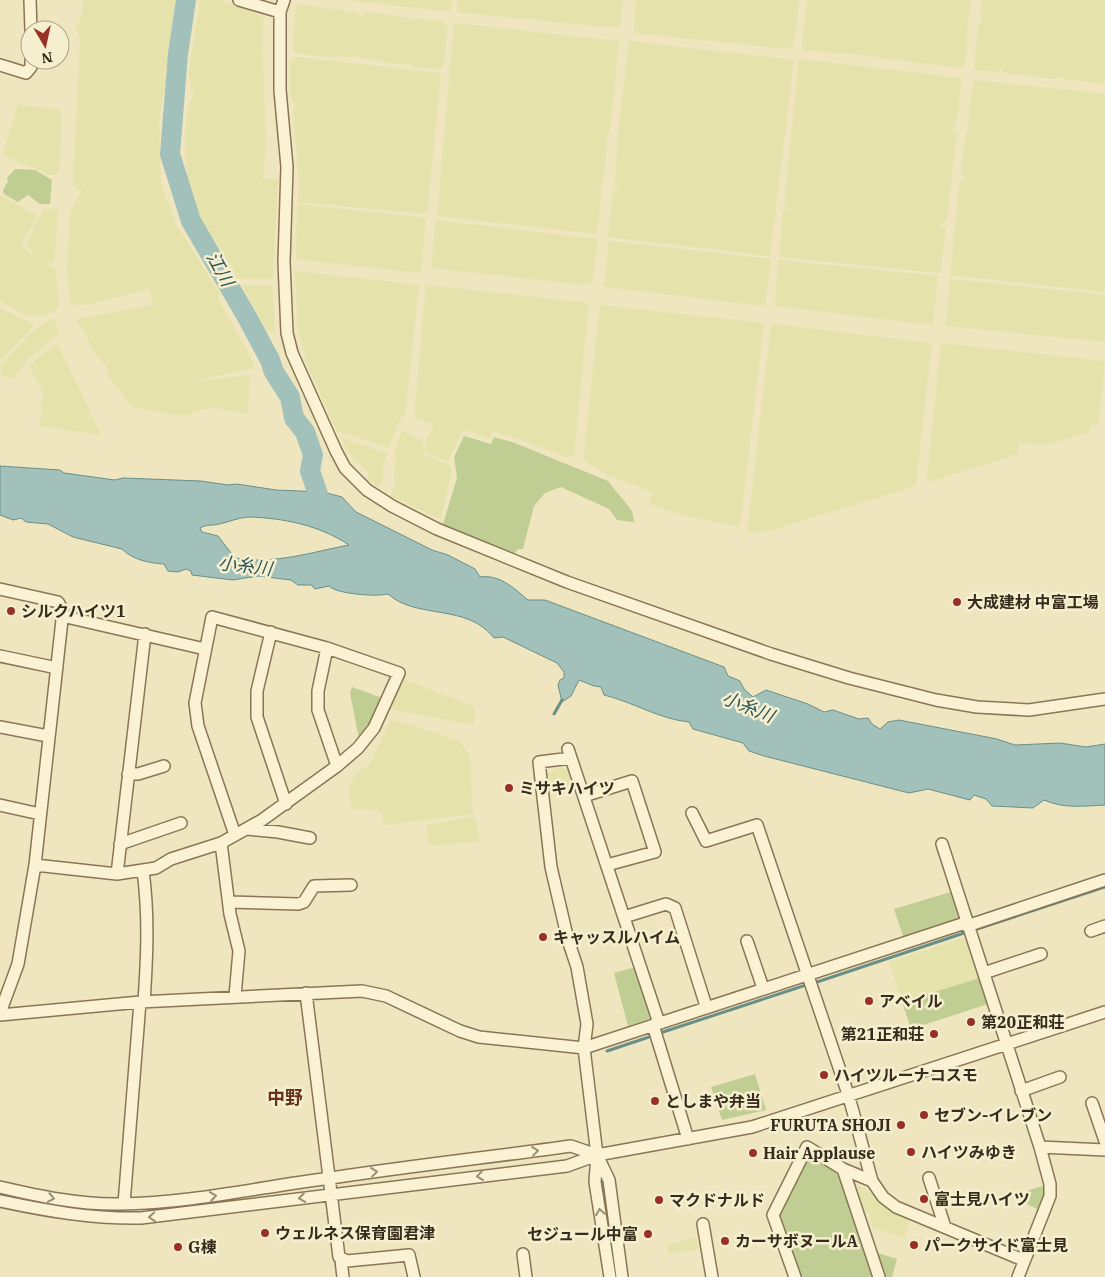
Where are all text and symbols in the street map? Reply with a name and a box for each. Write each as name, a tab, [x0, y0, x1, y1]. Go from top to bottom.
north arrow	[20, 20, 70, 70]
text: N	[40, 48, 54, 68]
water label: 江川	[202, 247, 240, 292]
water label: 小糸川	[217, 551, 275, 580]
place label: 大成建材 中富工場	[967, 592, 1099, 612]
marker: 大成建材 中富工場	[951, 596, 963, 608]
place label: シルクハイツ1	[21, 601, 125, 621]
marker: シルクハイツ1	[5, 605, 17, 617]
water label: 小糸川	[719, 686, 779, 728]
place label: ミサキハイツ	[519, 778, 615, 798]
marker: ミサキハイツ	[503, 782, 515, 794]
place label: キャッスルハイム	[553, 927, 680, 947]
marker: キャッスルハイム	[537, 931, 549, 943]
place label: アベイル	[879, 991, 943, 1011]
marker: アベイル	[863, 995, 875, 1007]
place label: 第20正和荘	[981, 1012, 1064, 1032]
marker: 第20正和荘	[965, 1016, 977, 1028]
place label: 第21正和荘	[841, 1024, 924, 1044]
marker: 第21正和荘	[928, 1028, 940, 1040]
place label: ハイツルーナコスモ	[834, 1065, 978, 1085]
marker: ハイツルーナコスモ	[818, 1069, 830, 1081]
district label: 中野	[267, 1086, 303, 1109]
place label: としまや弁当	[665, 1091, 761, 1111]
marker: としまや弁当	[649, 1095, 661, 1107]
place label: セブン-イレブン	[934, 1105, 1052, 1125]
marker: セブン-イレブン	[918, 1109, 930, 1121]
place label: FURUTA SHOJI	[770, 1115, 891, 1135]
marker: FURUTA SHOJI	[895, 1119, 907, 1131]
place label: ハイツみゆき	[921, 1142, 1017, 1162]
place label: Hair Applause	[763, 1143, 875, 1163]
one-way arrow	[531, 1146, 539, 1157]
marker: ハイツみゆき	[905, 1146, 917, 1158]
marker: Hair Applause	[747, 1147, 759, 1159]
one-way arrow	[370, 1167, 378, 1178]
one-way arrow	[476, 1170, 484, 1181]
place label: 富士見ハイツ	[934, 1189, 1030, 1209]
place label: マクドナルド	[669, 1190, 765, 1210]
one-way arrow	[47, 1192, 56, 1203]
one-way arrow	[209, 1192, 217, 1202]
one-way arrow	[297, 1192, 306, 1202]
marker: 富士見ハイツ	[918, 1193, 930, 1205]
marker: マクドナルド	[653, 1194, 665, 1206]
one-way arrow	[595, 1207, 605, 1216]
one-way arrow	[148, 1211, 156, 1222]
place label: ウェルネス保育園君津	[275, 1223, 435, 1243]
place label: セジュール中富	[527, 1224, 638, 1244]
marker: ウェルネス保育園君津	[259, 1227, 271, 1239]
marker: セジュール中富	[642, 1228, 654, 1240]
place label: カーサボヌールA	[735, 1231, 858, 1251]
marker: カーサボヌールA	[719, 1235, 731, 1247]
place label: パークサイド富士見	[924, 1235, 1068, 1255]
place label: G棟	[188, 1237, 216, 1257]
marker: パークサイド富士見	[908, 1239, 920, 1251]
marker: G棟	[172, 1241, 184, 1253]

